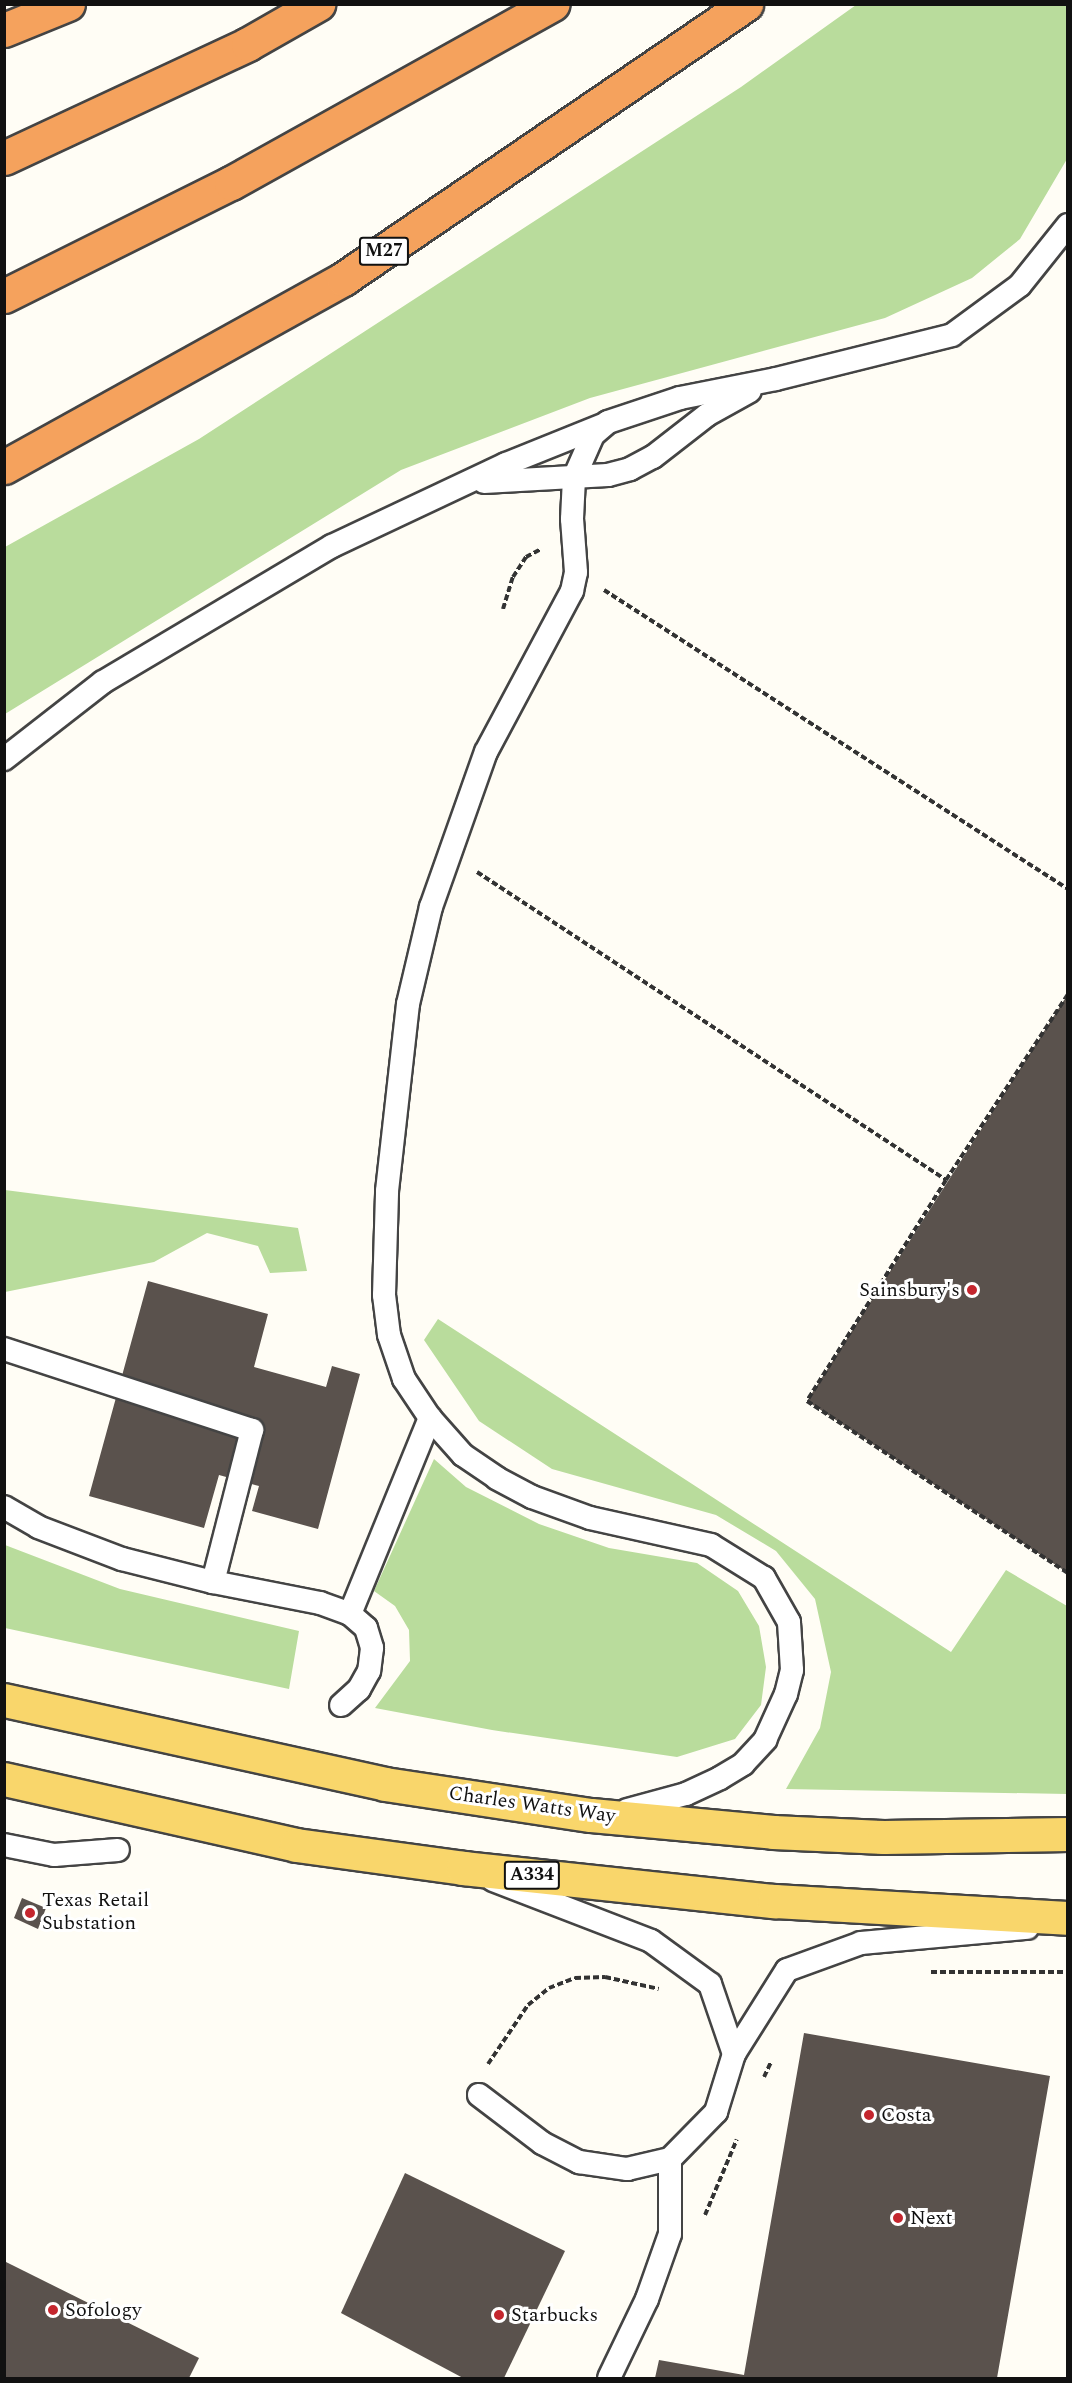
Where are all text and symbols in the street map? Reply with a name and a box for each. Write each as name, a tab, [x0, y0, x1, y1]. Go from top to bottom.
road number: M27	[358, 236, 410, 266]
place label: Sainsbury's	[859, 1278, 960, 1302]
marker: Sainsbury's	[965, 1283, 979, 1297]
street label: Charles Watts Way	[447, 1781, 617, 1829]
road number: A334	[504, 1860, 560, 1890]
place label: Texas Retail Substation	[42, 1889, 149, 1936]
marker: Texas Retail Substation	[23, 1906, 37, 1920]
place label: Costa	[881, 2103, 932, 2127]
marker: Costa	[862, 2108, 876, 2122]
place label: Next	[910, 2206, 952, 2230]
marker: Next	[891, 2211, 905, 2225]
place label: Sofology	[65, 2298, 142, 2322]
marker: Sofology	[46, 2303, 60, 2317]
place label: Starbucks	[511, 2303, 598, 2327]
marker: Starbucks	[492, 2308, 506, 2322]

